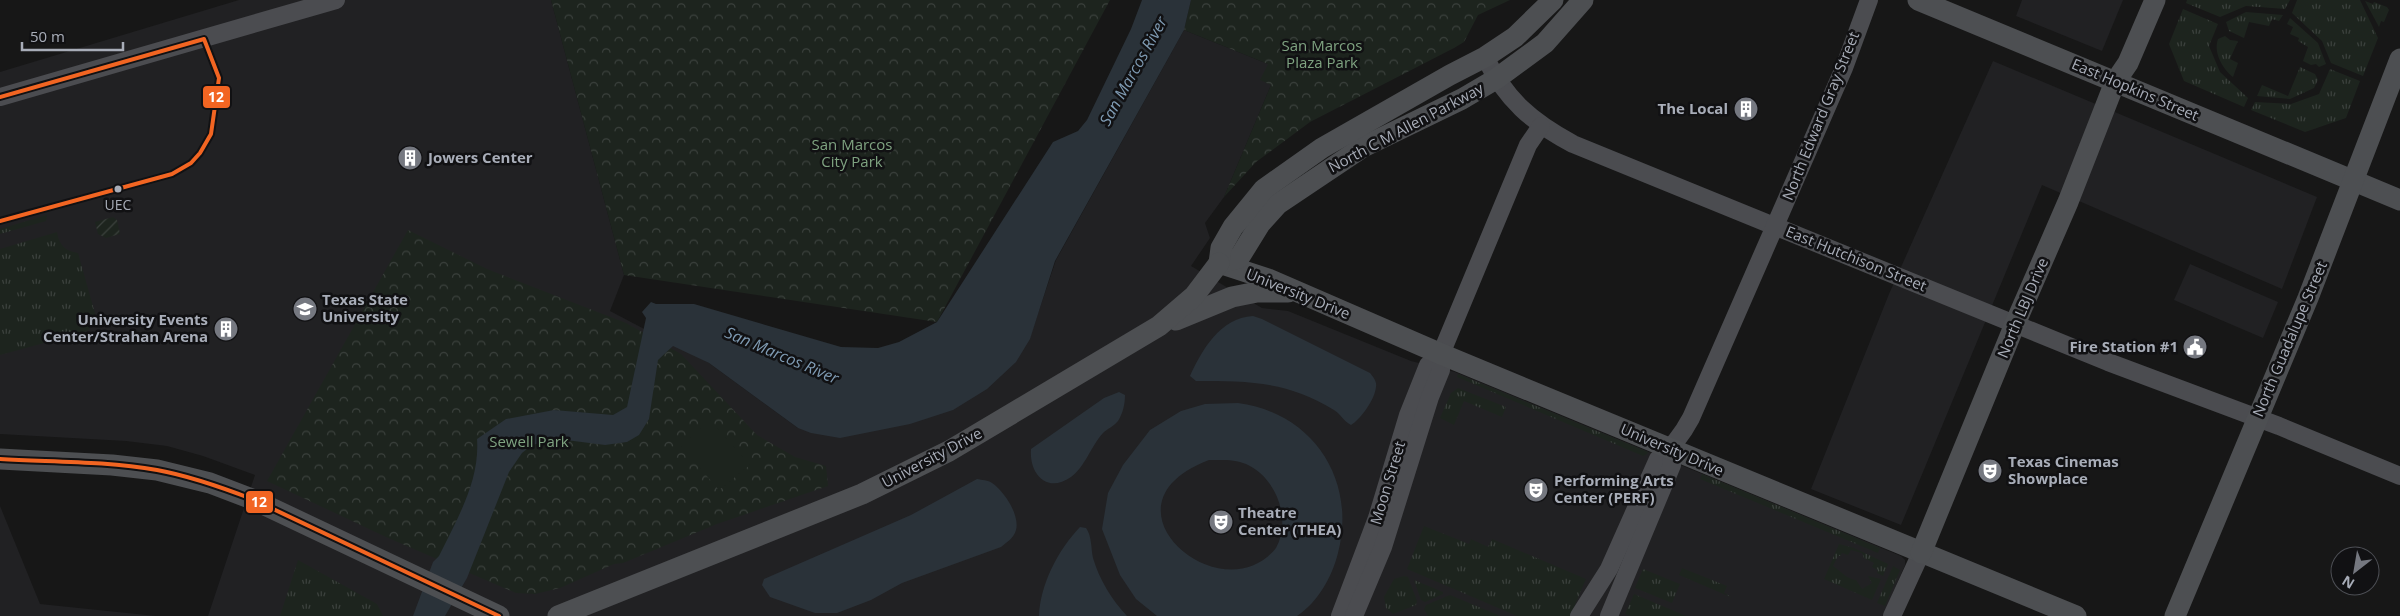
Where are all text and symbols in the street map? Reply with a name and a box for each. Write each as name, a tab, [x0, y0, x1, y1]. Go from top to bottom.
water label: San Marcos River	[1094, 12, 1172, 129]
scale bar	[22, 20, 124, 52]
text: 50 m	[30, 26, 65, 46]
street label: North Edward Gray Street	[1777, 28, 1863, 203]
park label: San Marcos Plaza Park	[1282, 35, 1362, 72]
street label: East Hopkins Street	[2069, 53, 2202, 125]
street label: North C M Allen Parkway	[1324, 77, 1487, 177]
line badge: 12	[202, 85, 231, 109]
text: 12	[208, 87, 224, 106]
building icon: The Local	[1733, 96, 1759, 122]
place label: The Local	[1658, 98, 1728, 118]
park label: San Marcos City Park	[812, 134, 892, 171]
building icon: Jowers Center	[397, 145, 423, 171]
place label: Jowers Center	[426, 147, 533, 167]
marker: UEC	[113, 184, 123, 194]
place label: UEC	[105, 195, 132, 214]
street label: East Hutchison Street	[1783, 221, 1930, 295]
street label: North LBJ Drive	[1992, 254, 2052, 361]
street label: North Guadalupe Street	[2247, 258, 2331, 419]
street label: University Drive	[1243, 263, 1353, 323]
place label: Texas State University	[322, 289, 408, 326]
school or university icon: Texas State University	[292, 296, 318, 322]
place label: University Events Center/Strahan Arena	[43, 309, 208, 346]
building icon: University Events Center/Strahan Arena	[213, 316, 239, 342]
water label: San Marcos River	[722, 321, 843, 389]
public building icon: Fire Station #1	[2182, 334, 2208, 360]
place label: Fire Station #1	[2069, 336, 2178, 356]
street label: University Drive	[1618, 418, 1727, 480]
street label: University Drive	[878, 422, 985, 492]
park label: Sewell Park	[489, 431, 569, 451]
street label: Moon Street	[1365, 438, 1409, 527]
place label: Texas Cinemas Showplace	[2008, 451, 2119, 488]
theatre icon: Texas Cinemas Showplace	[1977, 458, 2003, 484]
place label: Performing Arts Center (PERF)	[1554, 470, 1674, 507]
theatre icon: Performing Arts Center (PERF)	[1523, 477, 1549, 503]
line badge: 12	[245, 490, 274, 514]
text: 12	[251, 492, 267, 511]
place label: Theatre Center (THEA)	[1238, 502, 1341, 539]
theatre icon: Theatre Center (THEA)	[1208, 509, 1234, 535]
north arrow	[2330, 546, 2380, 596]
text: N	[2338, 571, 2358, 594]

